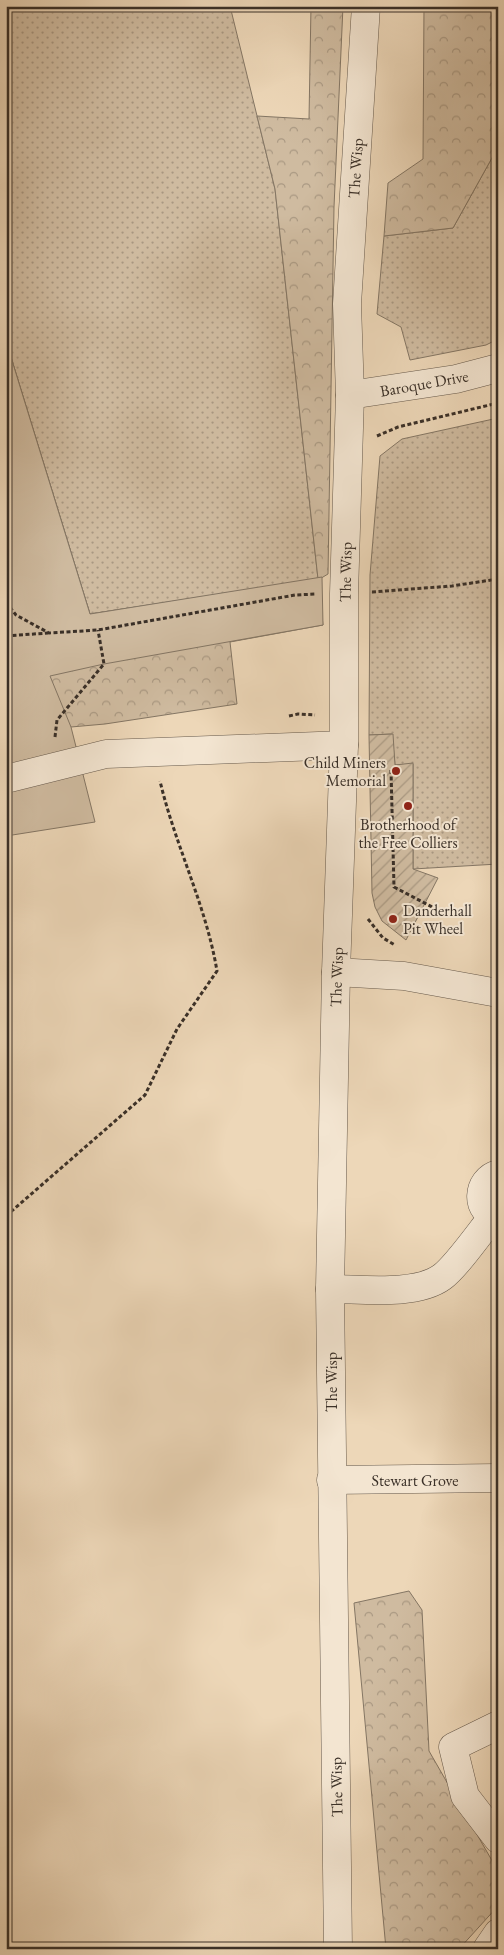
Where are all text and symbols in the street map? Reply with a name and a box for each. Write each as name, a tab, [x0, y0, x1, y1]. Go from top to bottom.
street label: The Wisp	[343, 137, 368, 199]
street label: Baroque Drive	[378, 365, 470, 402]
street label: The Wisp	[334, 542, 357, 602]
place label: Child Miners Memorial	[304, 752, 386, 791]
marker: Child Miners Memorial	[390, 765, 402, 777]
marker: Brotherhood of the Free Colliers	[402, 800, 414, 812]
place label: Brotherhood of the Free Colliers	[358, 814, 458, 853]
place label: Danderhall Pit Wheel	[403, 900, 472, 939]
marker: Danderhall Pit Wheel	[387, 913, 399, 925]
street label: The Wisp	[325, 947, 348, 1007]
street label: The Wisp	[321, 1352, 342, 1412]
street label: Stewart Grove	[372, 1470, 458, 1491]
street label: The Wisp	[325, 1757, 348, 1817]

